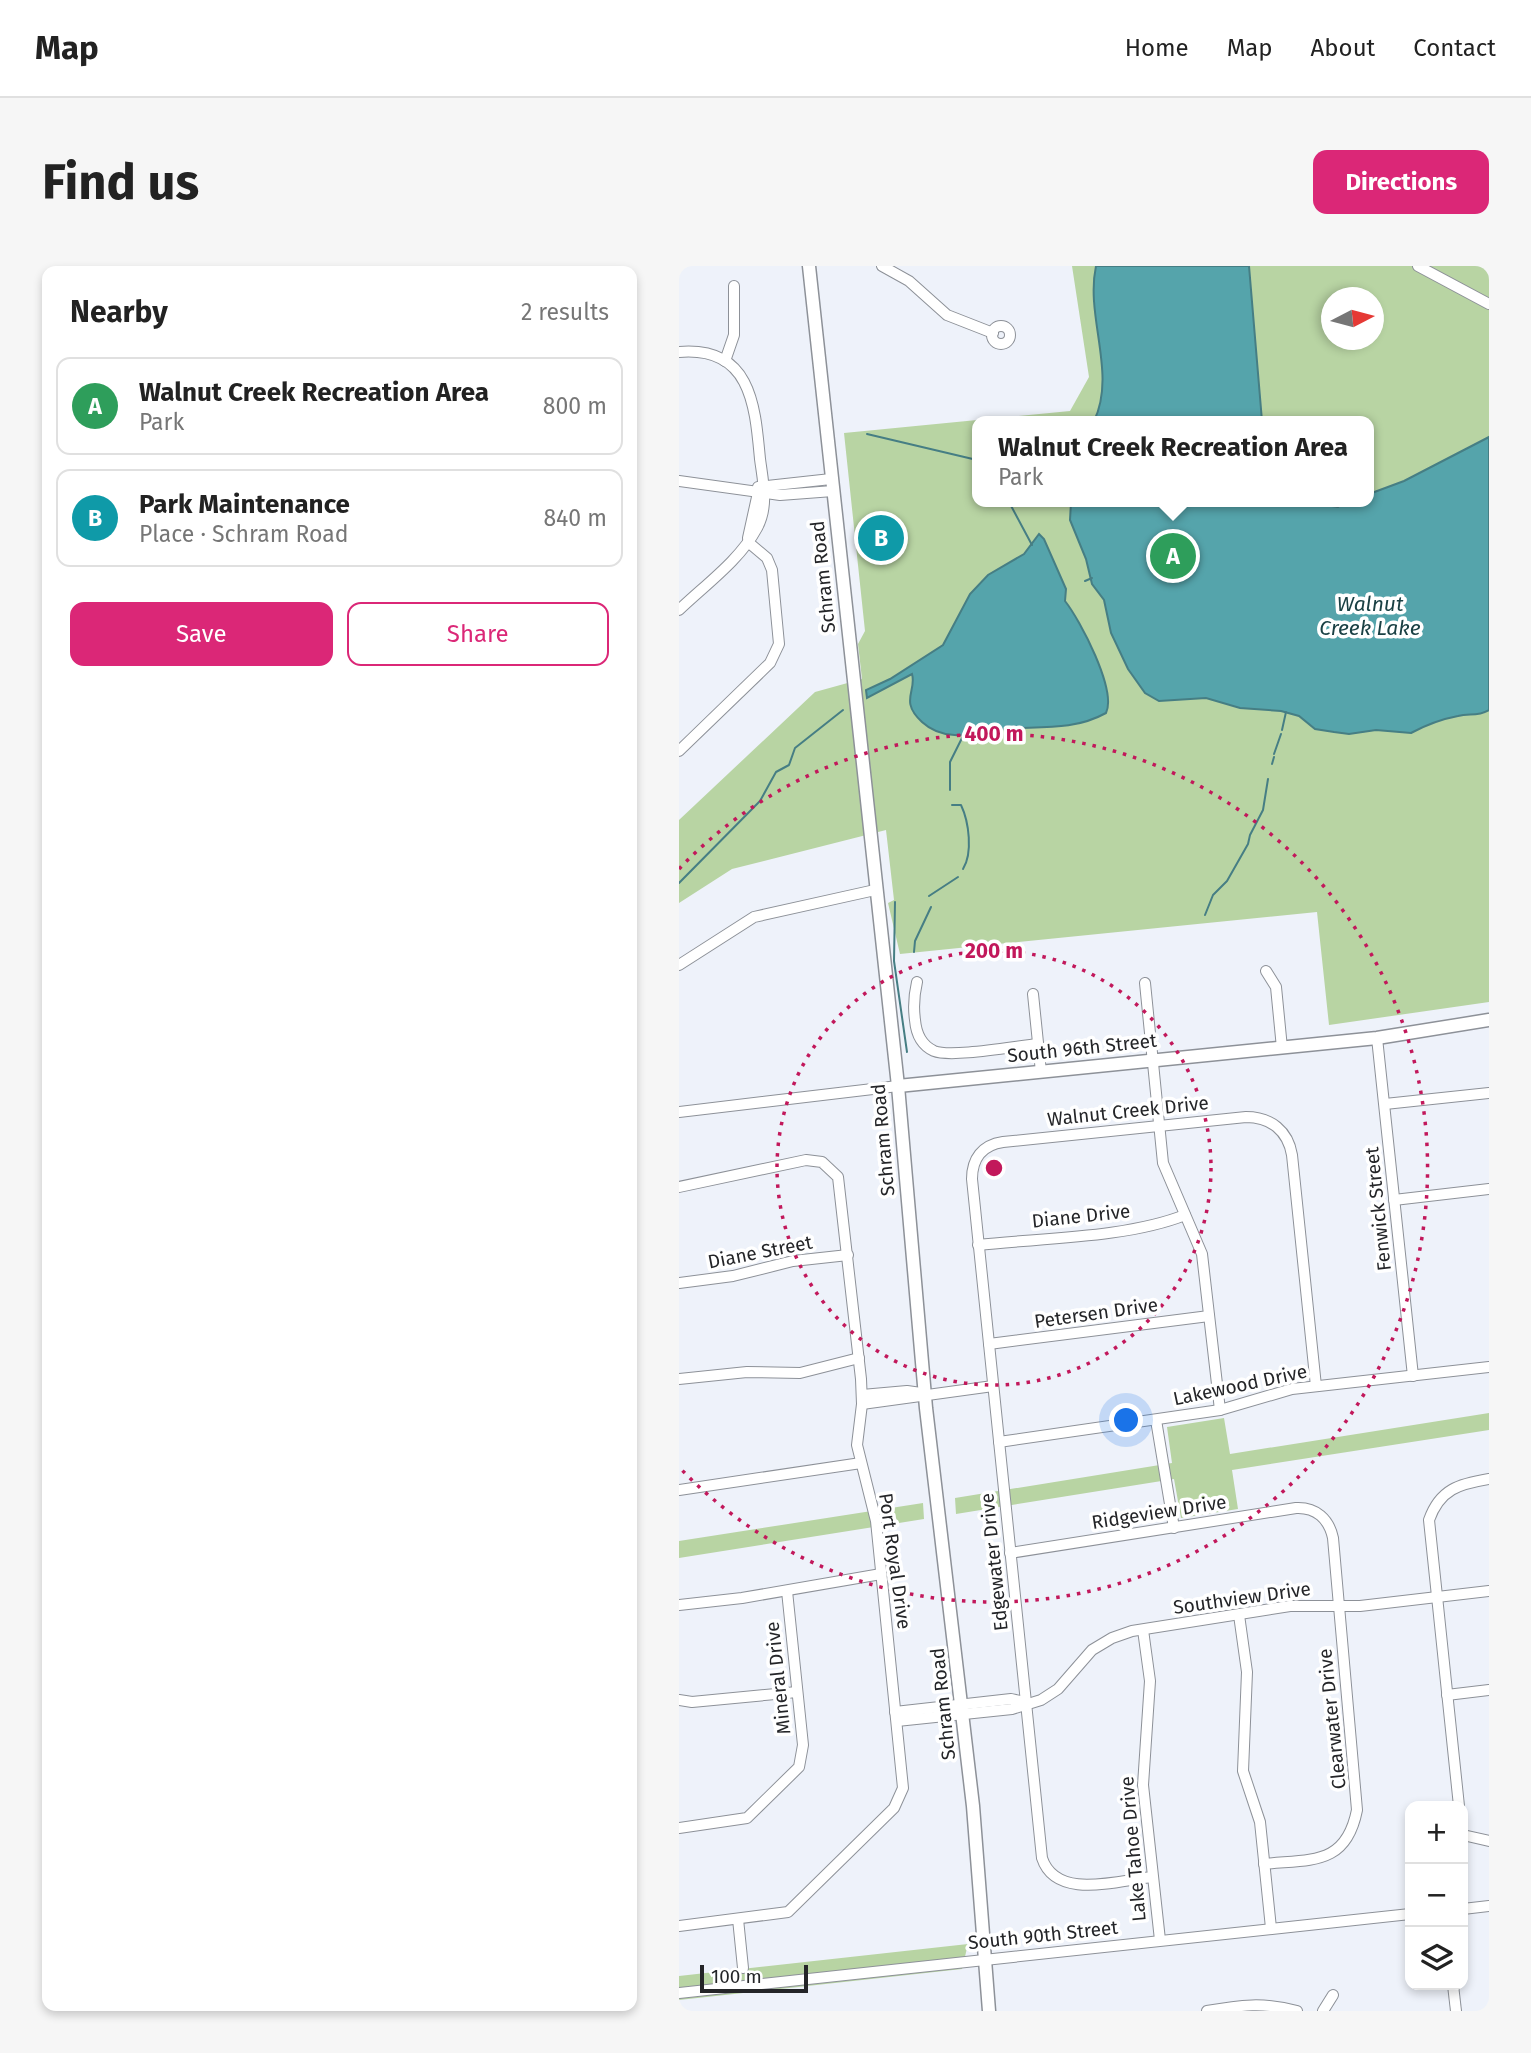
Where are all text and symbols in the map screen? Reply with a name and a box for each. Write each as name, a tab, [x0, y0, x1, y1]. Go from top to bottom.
text: Map	[35, 28, 99, 68]
text: Home	[1125, 34, 1189, 62]
text: Map	[1227, 34, 1273, 62]
text: About	[1311, 34, 1375, 62]
text: Contact	[1413, 34, 1496, 62]
button: Directions	[1313, 150, 1489, 214]
text: Find us	[42, 153, 199, 212]
north arrow	[1321, 287, 1384, 350]
text: Nearby	[70, 294, 168, 330]
text: 2 results	[521, 298, 609, 326]
text: Walnut Creek Recreation Area	[139, 377, 489, 408]
text: A	[88, 392, 102, 420]
text: 800 m	[543, 392, 607, 420]
text: Park	[139, 408, 184, 436]
popup	[972, 416, 1374, 507]
text: Walnut Creek Recreation Area	[998, 432, 1348, 463]
text: Park	[998, 463, 1043, 491]
text: Park Maintenance	[139, 489, 350, 520]
text: B	[88, 504, 102, 532]
text: 840 m	[543, 504, 607, 532]
pin: B	[858, 512, 904, 564]
text: Place · Schram Road	[139, 520, 348, 548]
street label: Schram Road	[806, 520, 840, 634]
pin: A	[1150, 530, 1196, 582]
water label: Walnut Creek Lake	[1319, 591, 1421, 641]
button: Save	[70, 602, 333, 666]
button: Share	[347, 602, 609, 666]
text: 400 m	[964, 721, 1024, 747]
text: 200 m	[965, 938, 1023, 964]
street label: South 96th Street	[1006, 1029, 1158, 1067]
street label: Schram Road	[867, 1083, 899, 1197]
street label: Walnut Creek Drive	[1046, 1091, 1210, 1131]
street label: Fenwick Street	[1360, 1146, 1396, 1272]
centre of rings	[982, 1156, 1006, 1180]
street label: Diane Drive	[1031, 1199, 1131, 1233]
street label: Diane Street	[706, 1231, 814, 1273]
street label: Petersen Drive	[1033, 1293, 1159, 1333]
street label: Lakewood Drive	[1171, 1360, 1309, 1410]
your location	[1109, 1403, 1143, 1437]
street label: Ridgeview Drive	[1090, 1490, 1228, 1534]
street label: Port Royal Drive	[874, 1491, 916, 1631]
street label: Edgewater Drive	[975, 1492, 1013, 1632]
street label: Southview Drive	[1172, 1577, 1312, 1619]
street label: Mineral Drive	[761, 1620, 795, 1736]
street label: Schram Road	[926, 1647, 960, 1761]
street label: Clearwater Drive	[1313, 1648, 1351, 1790]
street label: Lake Tahoe Drive	[1115, 1775, 1151, 1923]
map controls	[1405, 1801, 1468, 1990]
button: +	[1405, 1801, 1468, 1864]
button: −	[1405, 1864, 1468, 1927]
street label: South 90th Street	[967, 1916, 1119, 1954]
button: layers	[1405, 1927, 1468, 1990]
scale bar	[700, 1962, 809, 1994]
text: 100 m	[711, 1965, 762, 1988]

